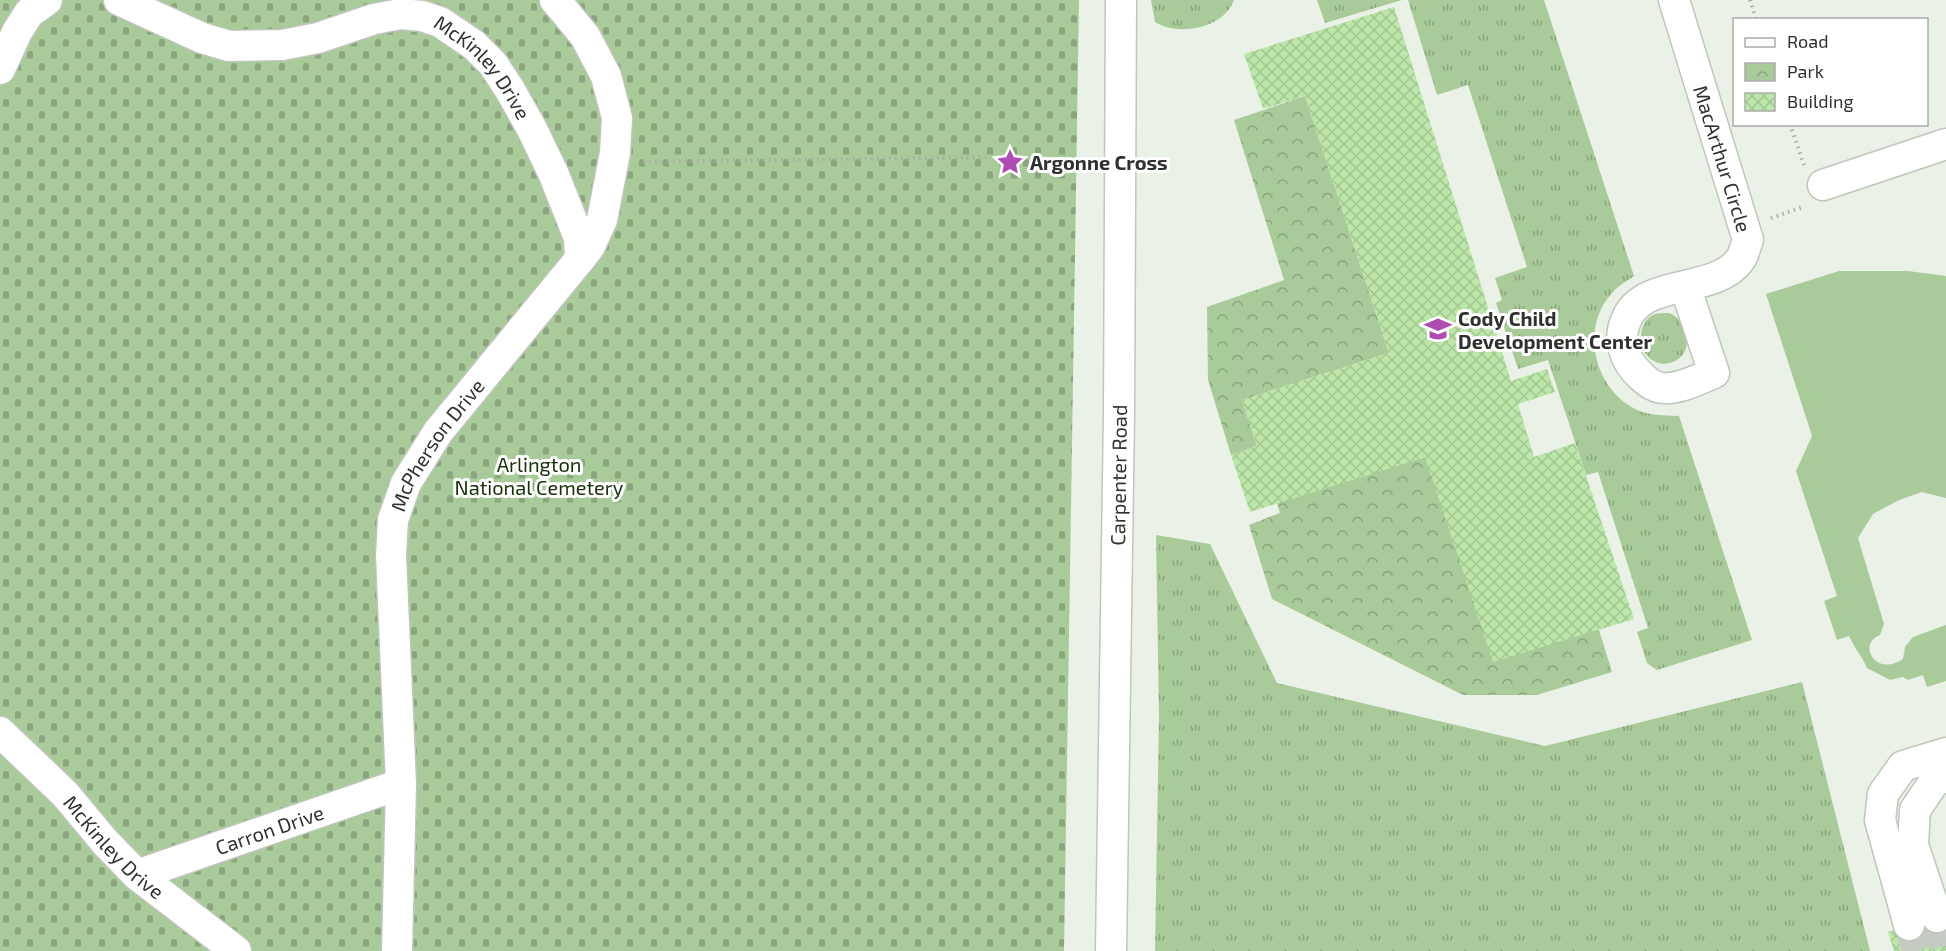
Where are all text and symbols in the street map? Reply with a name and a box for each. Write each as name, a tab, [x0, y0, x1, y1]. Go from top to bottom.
street label: McKinley Drive	[430, 10, 536, 123]
legend	[1733, 18, 1928, 126]
text: Road	[1787, 30, 1828, 52]
text: Park	[1787, 60, 1824, 82]
street label: MacArthur Circle	[1689, 82, 1757, 235]
text: Building	[1787, 90, 1854, 112]
place icon: Argonne Cross	[995, 147, 1025, 177]
place label: Argonne Cross	[1030, 150, 1168, 174]
place label: Cody Child Development Center	[1458, 306, 1653, 353]
school or university icon: Cody Child Development Center	[1423, 314, 1453, 344]
street label: McPherson Drive	[385, 374, 489, 514]
street label: Carpenter Road	[1105, 405, 1131, 546]
park label: Arlington National Cemetery	[455, 452, 624, 499]
street label: McKinley Drive	[59, 790, 169, 903]
street label: Carron Drive	[212, 800, 327, 859]

